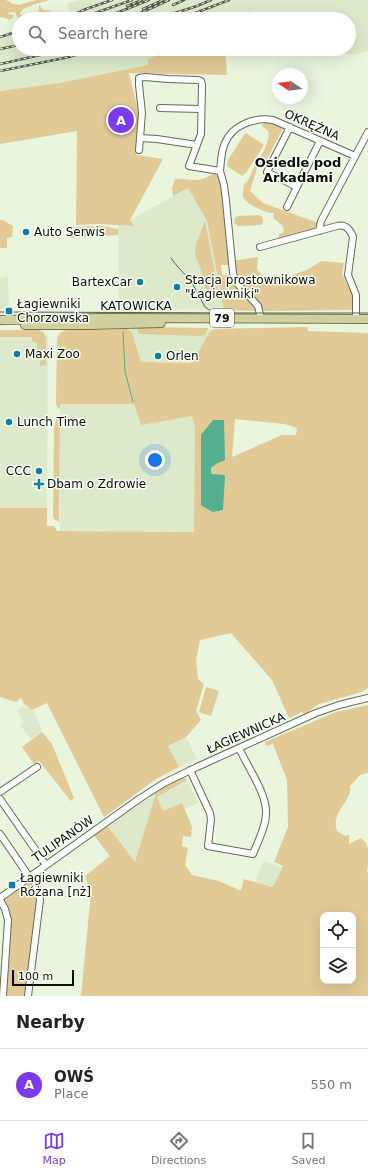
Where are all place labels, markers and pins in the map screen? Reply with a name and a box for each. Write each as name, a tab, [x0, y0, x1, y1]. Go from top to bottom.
pin: A	[108, 105, 134, 135]
place label: Auto Serwis	[34, 225, 105, 239]
marker: Auto Serwis	[21, 227, 31, 237]
place label: Stacja prostownikowa "Łagiewniki"	[185, 273, 316, 301]
place label: BartexCar	[72, 275, 132, 289]
marker: BartexCar	[135, 277, 145, 287]
marker: Stacja prostownikowa "Łagiewniki"	[172, 282, 182, 292]
place label: Łagiewniki Chorzowska	[16, 297, 89, 325]
marker: Łagiewniki Chorzowska	[4, 306, 14, 316]
place label: Maxi Zoo	[25, 347, 80, 361]
marker: Maxi Zoo	[12, 349, 22, 359]
place label: Orlen	[166, 349, 199, 363]
marker: Orlen	[153, 351, 163, 361]
place label: Lunch Time	[17, 415, 86, 429]
marker: Lunch Time	[4, 417, 14, 427]
place label: CCC	[6, 464, 31, 478]
marker: CCC	[34, 466, 44, 476]
place label: Dbam o Zdrowie	[47, 477, 146, 491]
marker: Dbam o Zdrowie	[34, 479, 44, 489]
place label: Łagiewniki Różana [nż]	[19, 871, 91, 899]
marker: Łagiewniki Różana [nż]	[7, 880, 17, 890]

